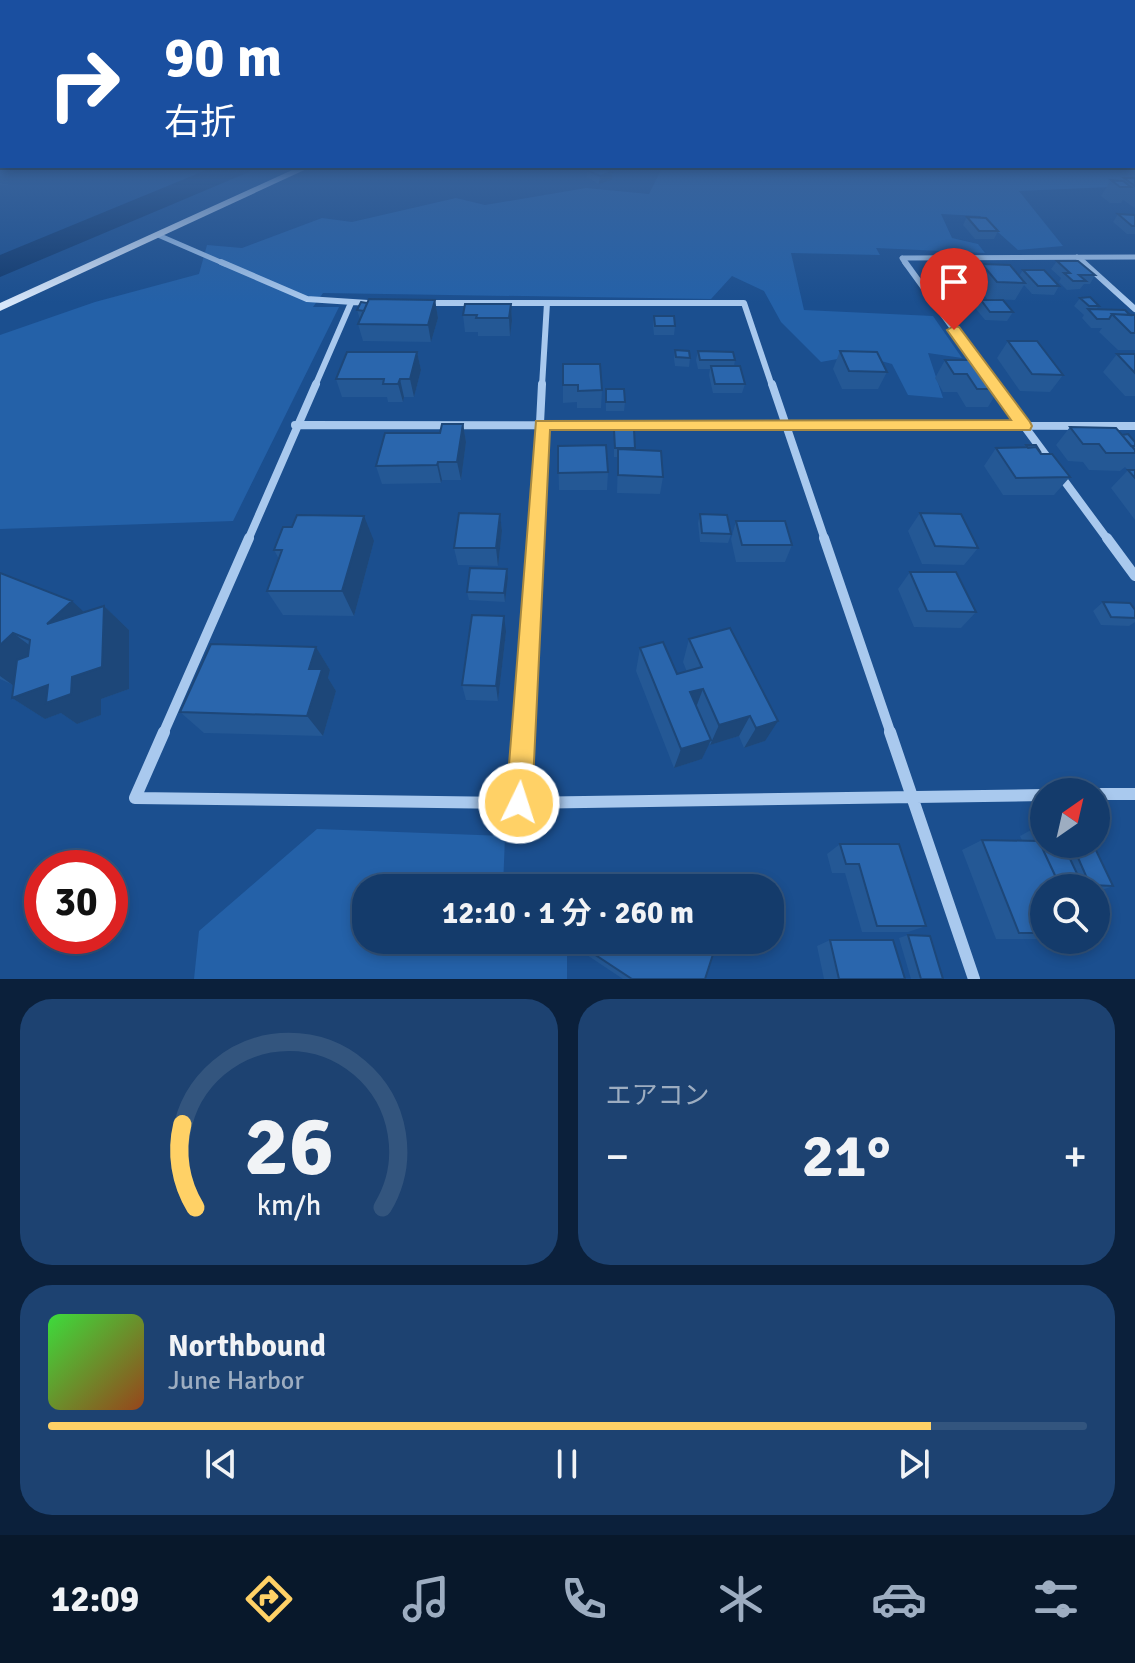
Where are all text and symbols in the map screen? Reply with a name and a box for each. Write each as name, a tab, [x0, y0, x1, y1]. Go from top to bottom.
text: 90 m	[164, 23, 282, 92]
icon: right	[32, 32, 136, 136]
text: 右折	[164, 100, 236, 145]
pin	[920, 248, 988, 330]
icon: arrive	[932, 260, 976, 304]
position arrow	[477, 761, 561, 845]
north arrow	[1030, 778, 1110, 858]
map controls	[1030, 778, 1110, 954]
speed limit sign: 30	[24, 850, 128, 954]
button: search	[1030, 874, 1110, 954]
text: 12:10 · 1 分 · 260 m	[442, 895, 694, 932]
text: エアコン	[606, 1080, 710, 1112]
text: 26	[244, 1096, 334, 1198]
text: 21°	[802, 1120, 891, 1194]
text: −	[606, 1130, 629, 1184]
text: +	[1063, 1130, 1087, 1184]
text: km/h	[256, 1188, 321, 1223]
text: Northbound	[168, 1328, 326, 1365]
text: June Harbor	[168, 1365, 304, 1397]
icon: previous	[199, 1442, 243, 1486]
icon: pause	[545, 1442, 589, 1486]
icon: next	[892, 1442, 936, 1486]
icon: directions	[241, 1571, 297, 1627]
icon: music	[398, 1571, 454, 1627]
icon: phone	[556, 1571, 612, 1627]
icon: climate	[713, 1571, 769, 1627]
icon: car	[871, 1571, 927, 1627]
icon: filters	[1028, 1571, 1084, 1627]
text: 12:09	[51, 1577, 139, 1622]

